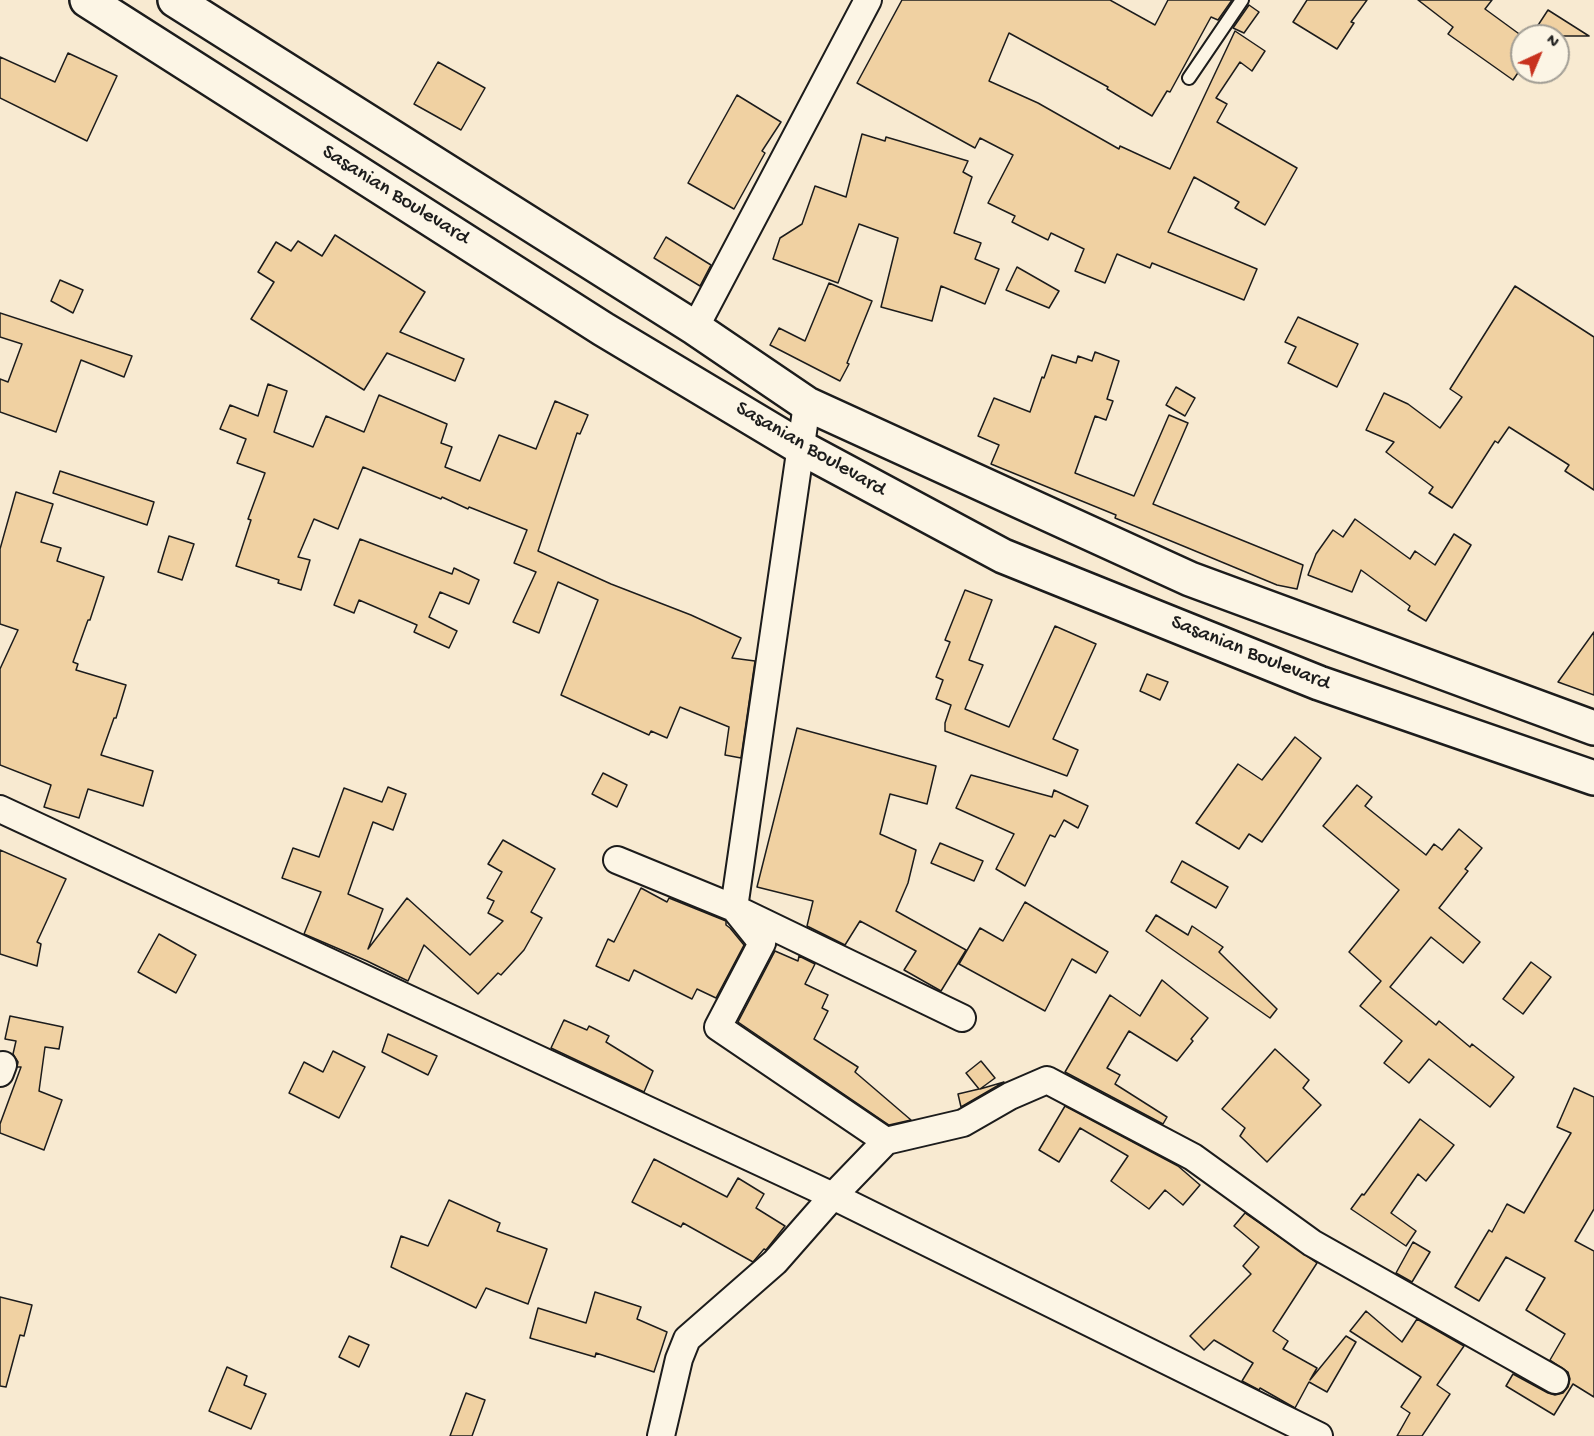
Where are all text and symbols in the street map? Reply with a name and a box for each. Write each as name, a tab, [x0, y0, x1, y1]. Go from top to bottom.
north arrow	[1510, 24, 1570, 84]
text: N	[1541, 32, 1562, 53]
street label: Sasanian Boulevard	[316, 140, 474, 252]
street label: Sasanian Boulevard	[730, 397, 890, 503]
street label: Sasanian Boulevard	[1167, 611, 1333, 697]

